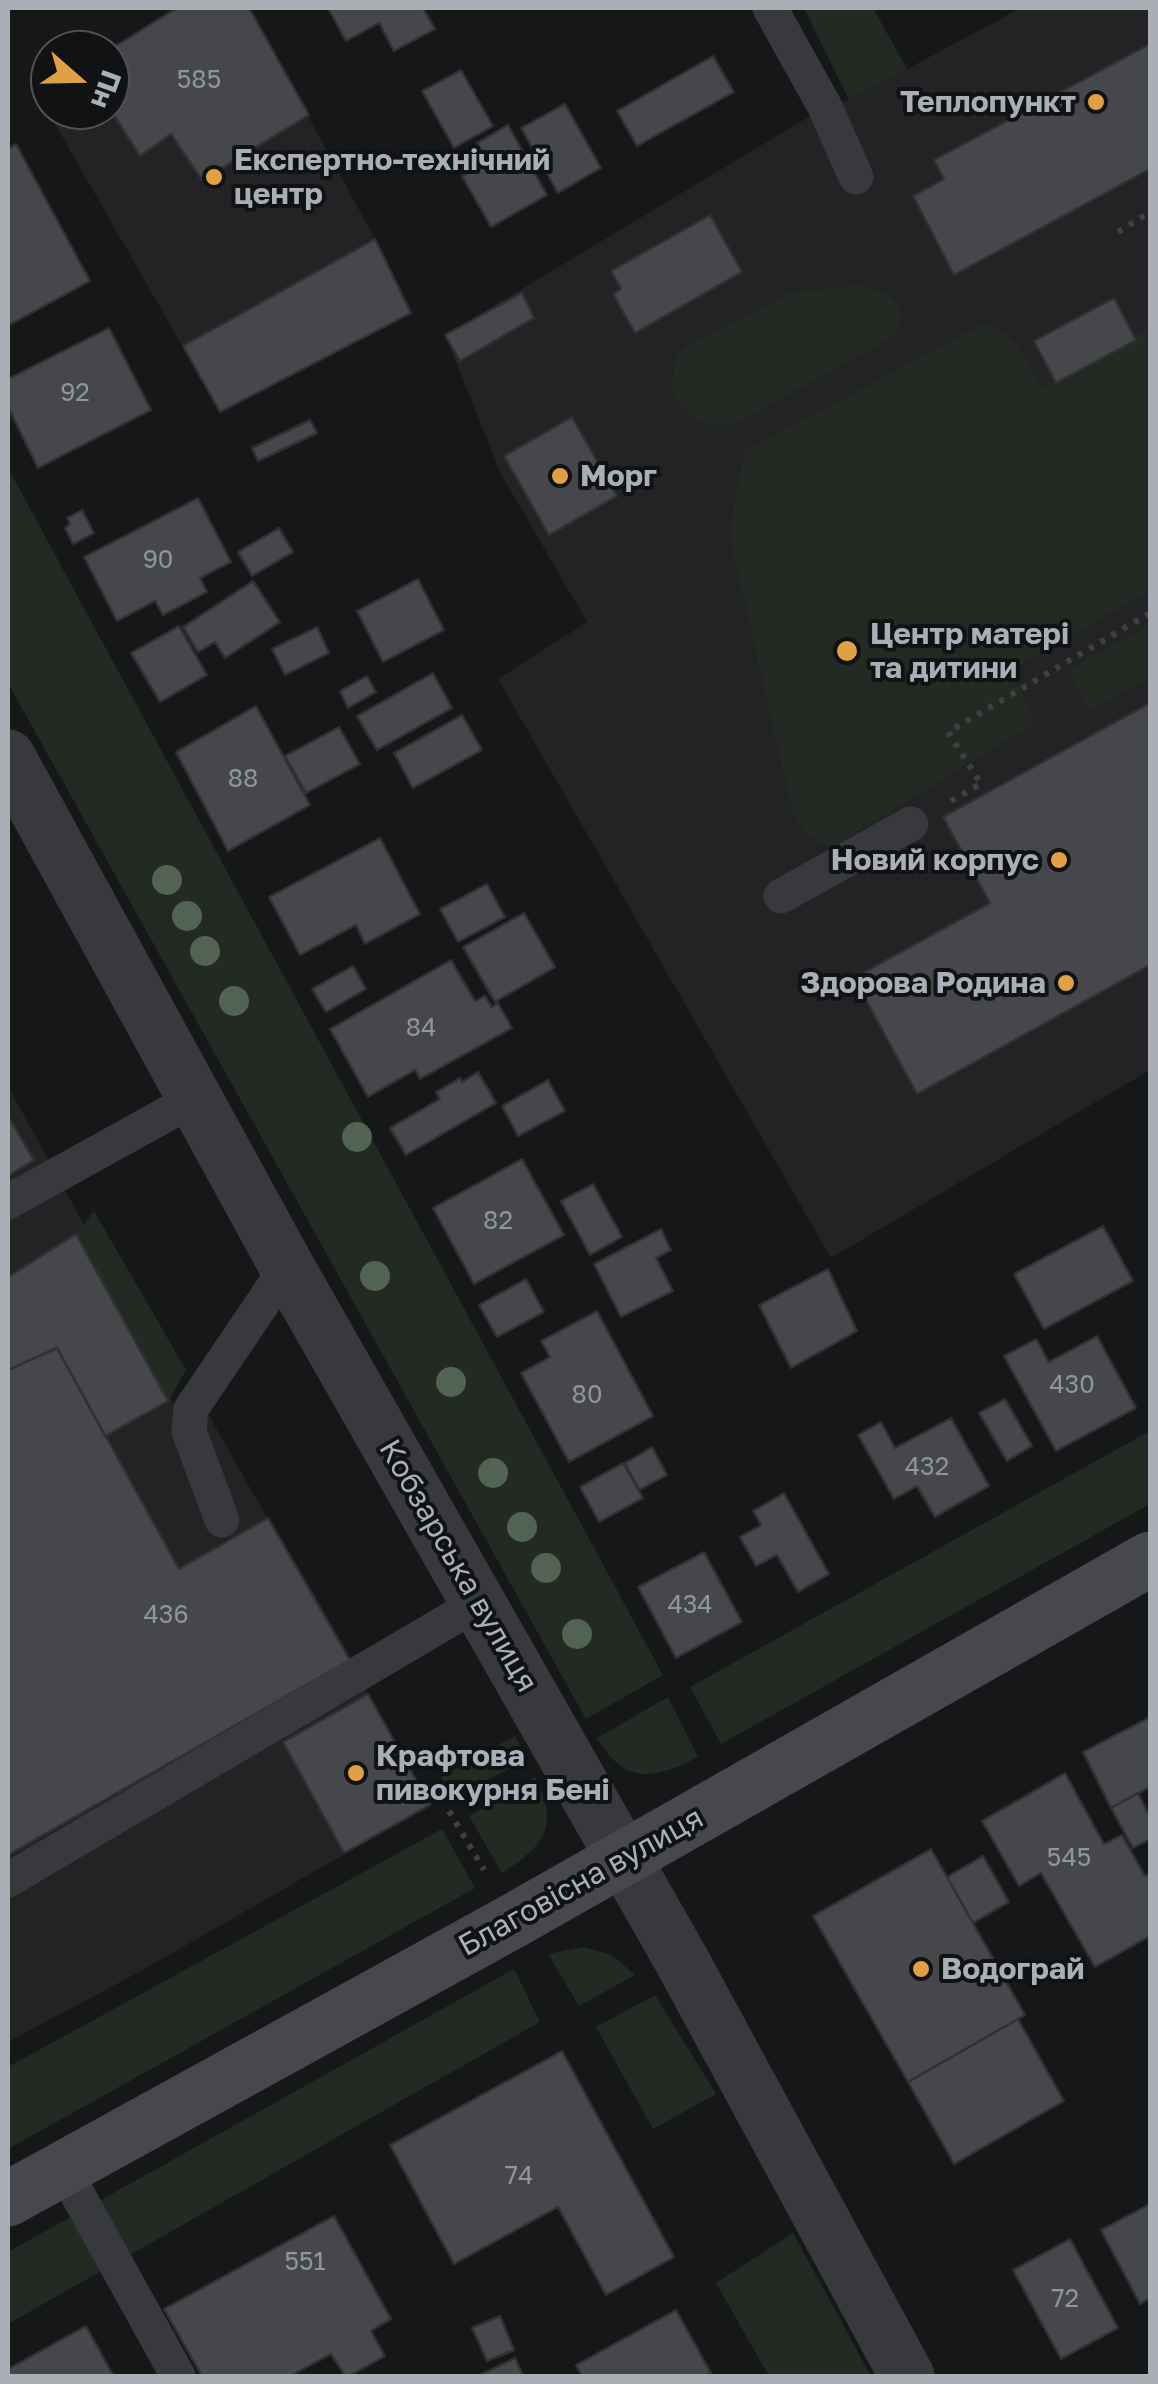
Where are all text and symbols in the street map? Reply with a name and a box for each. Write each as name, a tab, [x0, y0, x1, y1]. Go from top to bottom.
north arrow	[30, 30, 130, 130]
house number: 585	[177, 65, 221, 95]
text: Пн	[85, 66, 129, 113]
place label: Теплопункт	[900, 84, 1076, 120]
marker: Теплопункт	[1085, 91, 1107, 113]
place label: Експертно-технічний центр	[234, 142, 550, 212]
marker: Експертно-технічний центр	[203, 166, 225, 188]
house number: 92	[60, 378, 90, 408]
place label: Морг	[580, 458, 657, 494]
marker: Морг	[549, 465, 571, 487]
house number: 90	[143, 545, 173, 575]
place label: Центр матері та дитини	[870, 616, 1069, 686]
marker: Центр матері та дитини	[834, 638, 860, 664]
house number: 88	[228, 764, 258, 794]
place label: Новий корпус	[831, 842, 1039, 878]
marker: Новий корпус	[1048, 849, 1070, 871]
place label: Здорова Родина	[800, 965, 1046, 1001]
marker: Здорова Родина	[1055, 972, 1077, 994]
house number: 84	[406, 1013, 436, 1043]
house number: 82	[483, 1206, 513, 1236]
house number: 430	[1049, 1370, 1095, 1400]
house number: 80	[572, 1380, 602, 1410]
street label: Кобзарська вулиця	[371, 1433, 545, 1699]
house number: 432	[905, 1452, 949, 1482]
house number: 434	[667, 1590, 713, 1620]
house number: 436	[144, 1600, 188, 1630]
place label: Крафтова пивокурня Бені	[376, 1738, 610, 1808]
marker: Крафтова пивокурня Бені	[345, 1762, 367, 1784]
street label: Благовісна вулиця	[452, 1800, 710, 1964]
house number: 545	[1047, 1843, 1091, 1873]
place label: Водограй	[941, 1951, 1085, 1987]
marker: Водограй	[910, 1958, 932, 1980]
house number: 74	[505, 2161, 533, 2191]
house number: 551	[284, 2247, 326, 2277]
house number: 72	[1051, 2284, 1079, 2314]

